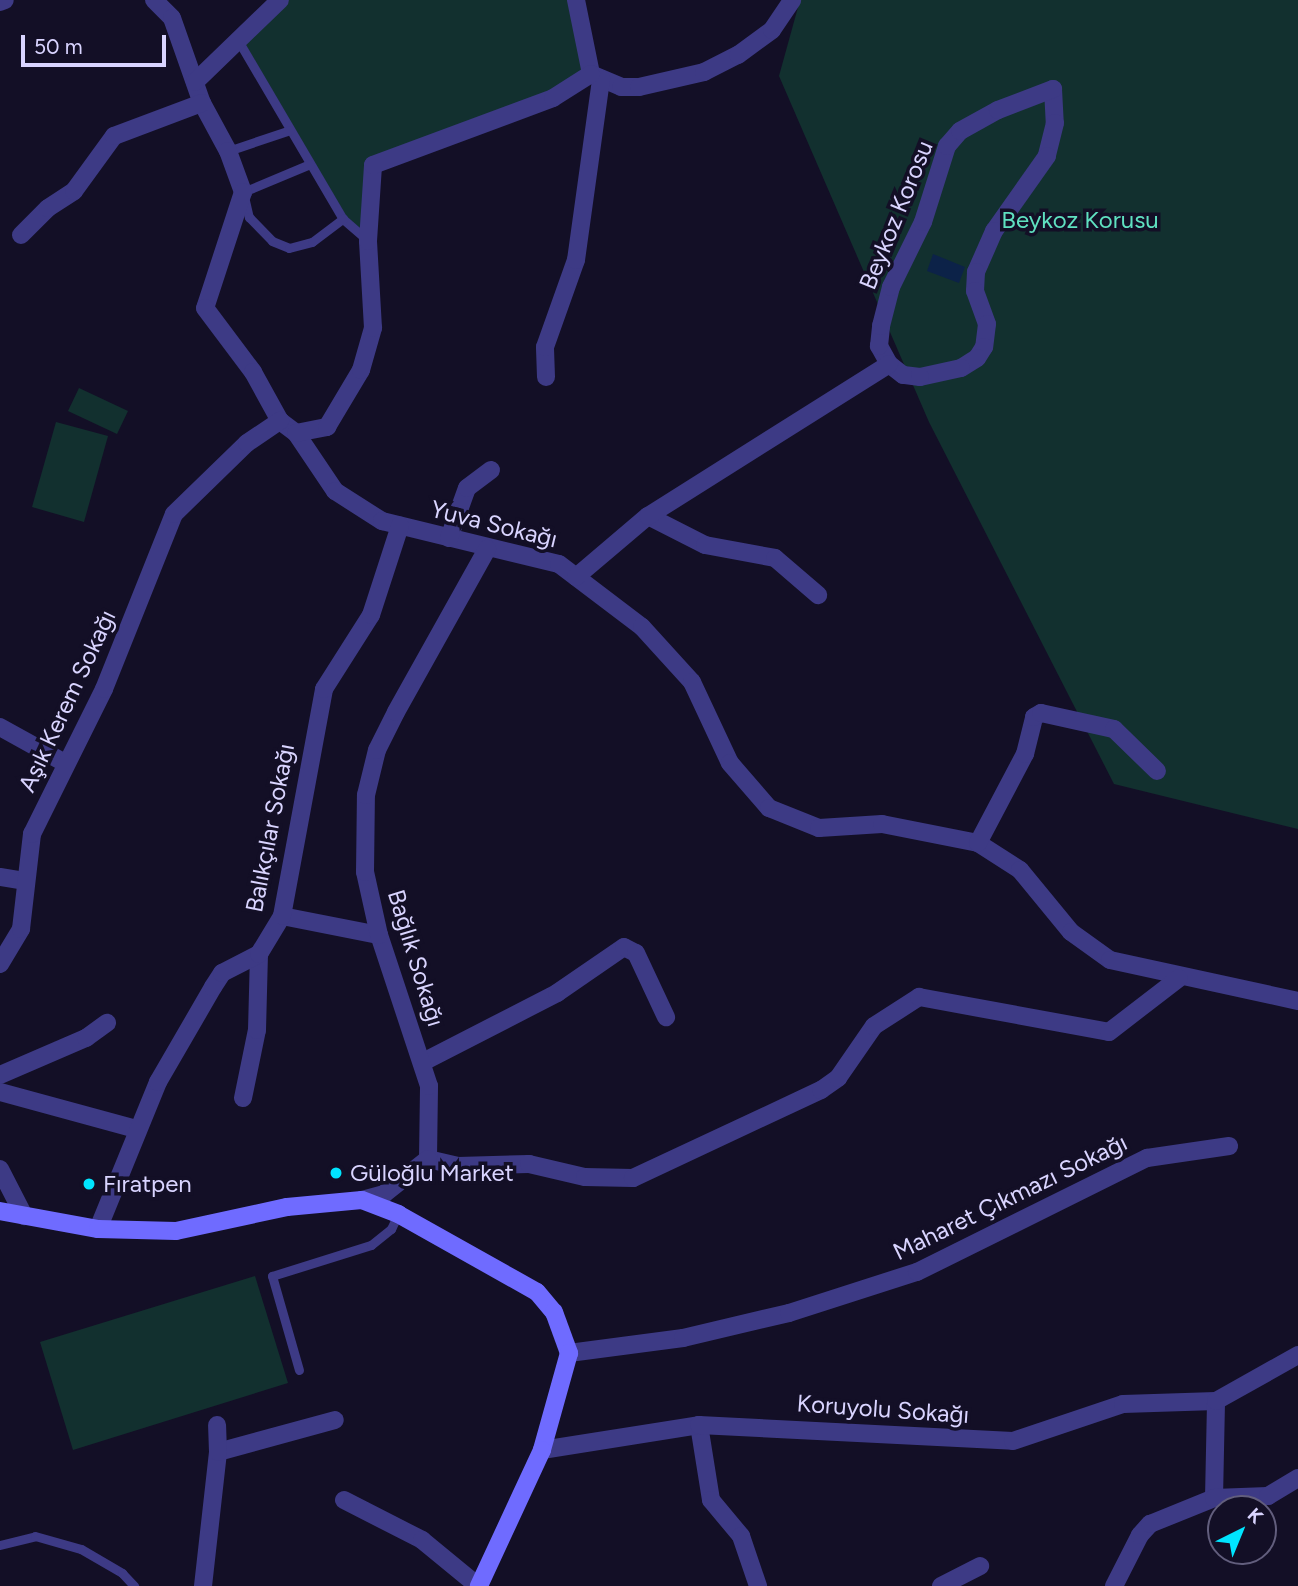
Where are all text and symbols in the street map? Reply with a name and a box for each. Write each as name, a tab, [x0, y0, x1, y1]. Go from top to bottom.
scale bar	[24, 21, 170, 65]
text: 50 m	[34, 34, 83, 59]
street label: Beykoz Korosu	[853, 136, 939, 294]
park label: Beykoz Korusu	[1001, 206, 1159, 234]
street label: Yuva Sokağı	[428, 494, 560, 554]
street label: Aşık Kerem Sokağı	[12, 605, 122, 797]
street label: Balıkçılar Sokağı	[240, 741, 300, 915]
street label: Bağlık Sokağı	[382, 886, 450, 1030]
street label: Maharet Çıkmazı Sokağı	[888, 1128, 1132, 1266]
place label: Güloğlu Market	[350, 1159, 514, 1187]
marker: Güloğlu Market	[328, 1165, 344, 1181]
place label: Fıratpen	[103, 1170, 192, 1198]
marker: Fıratpen	[81, 1176, 97, 1192]
street label: Koruyolu Sokağı	[796, 1389, 970, 1429]
north arrow	[1207, 1495, 1277, 1565]
text: K	[1243, 1503, 1268, 1528]

